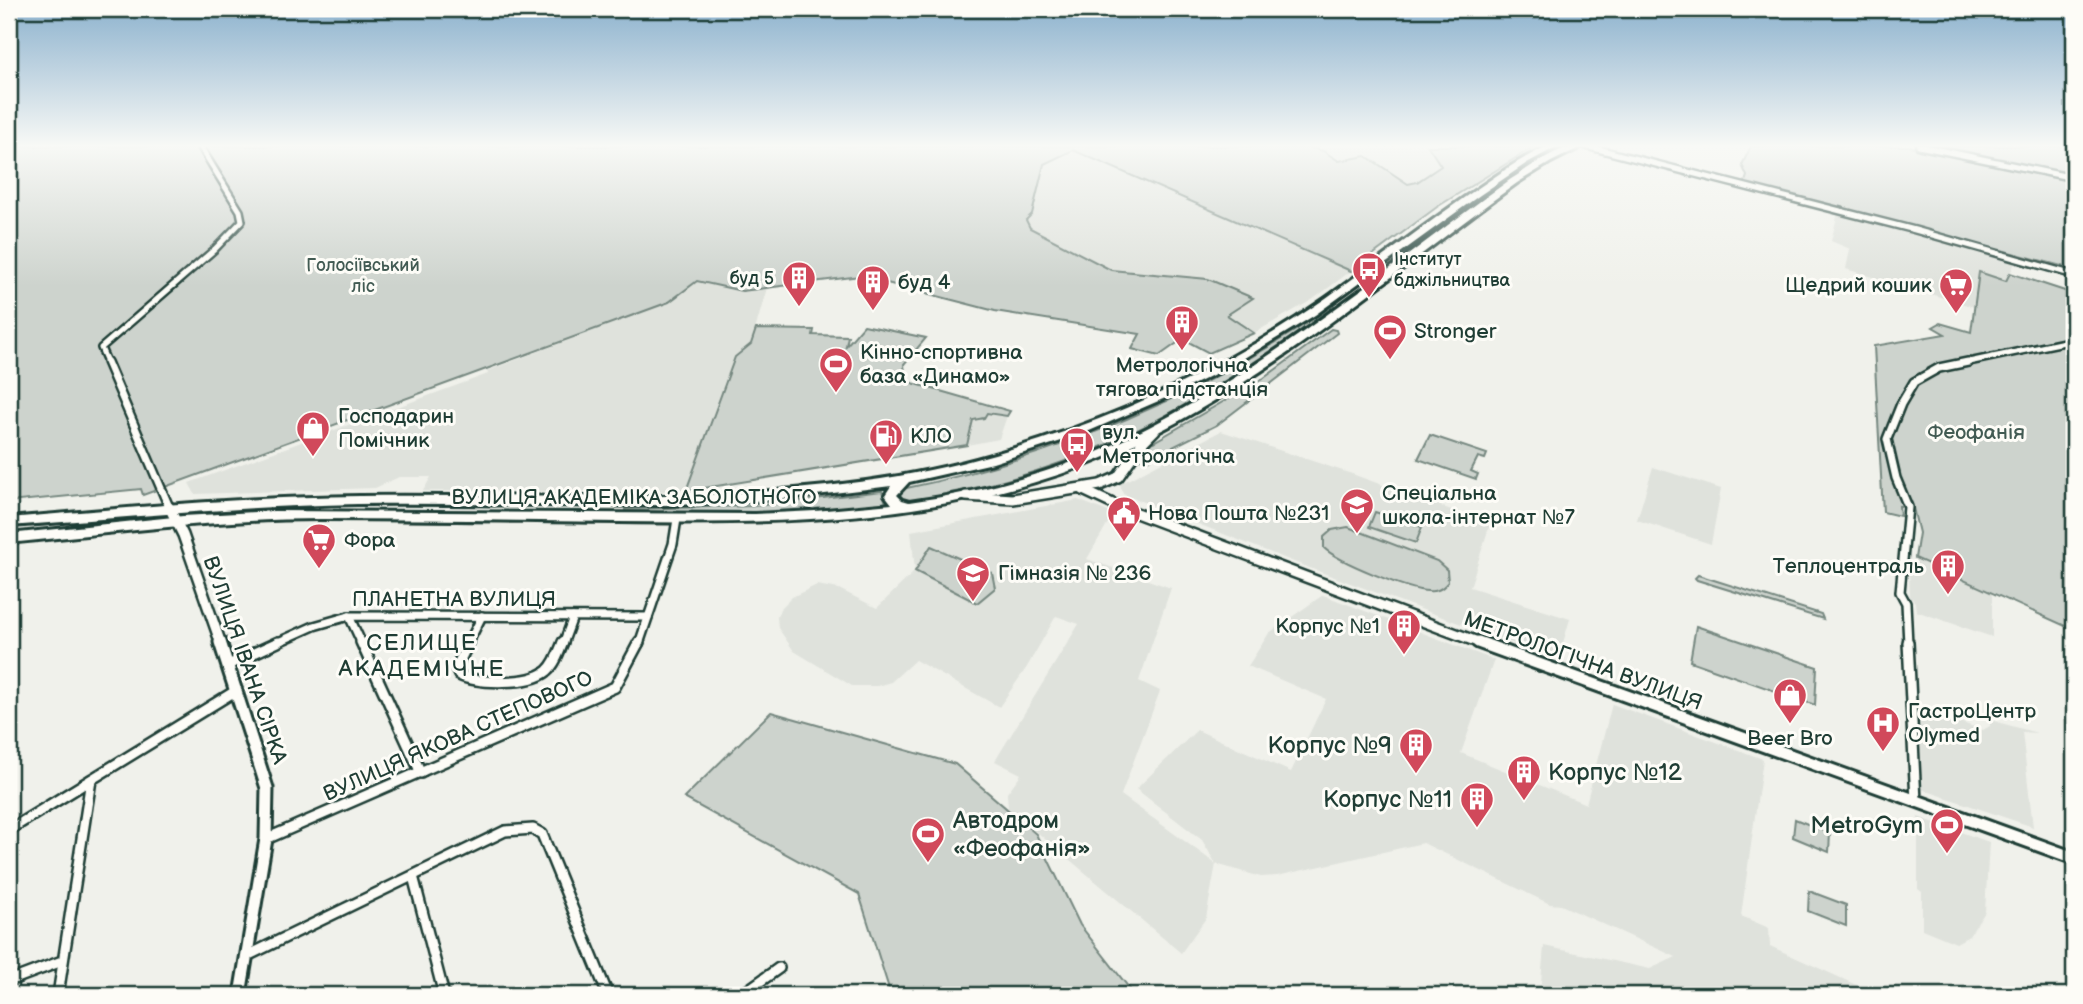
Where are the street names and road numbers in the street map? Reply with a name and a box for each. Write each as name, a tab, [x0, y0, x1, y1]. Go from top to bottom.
street label: ВУЛИЦЯ АКАДЕМІКА ЗАБОЛОТНОГО	[451, 485, 817, 510]
street label: ВУЛИЦЯ ІВАНА СІРКА	[198, 553, 292, 767]
street label: ПЛАНЕТНА ВУЛИЦЯ	[352, 587, 556, 612]
street label: МЕТРОЛОГІЧНА ВУЛИЦЯ	[1460, 606, 1706, 716]
street label: ВУЛИЦЯ ЯКОВА СТЕПОВОГО	[320, 665, 596, 807]

